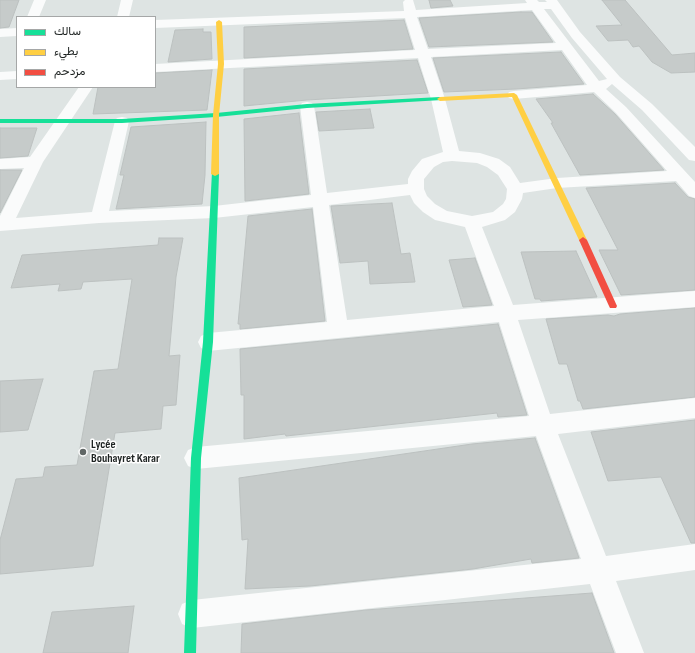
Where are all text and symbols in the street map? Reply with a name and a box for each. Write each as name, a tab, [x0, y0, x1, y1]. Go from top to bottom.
legend	[16, 16, 156, 88]
text: سالك	[54, 24, 81, 39]
text: بطيء	[54, 44, 78, 59]
text: مزدحم	[54, 64, 85, 79]
place label: Lycée Bouhayret Karar	[91, 438, 160, 466]
marker: Lycée Bouhayret Karar	[78, 447, 88, 457]

